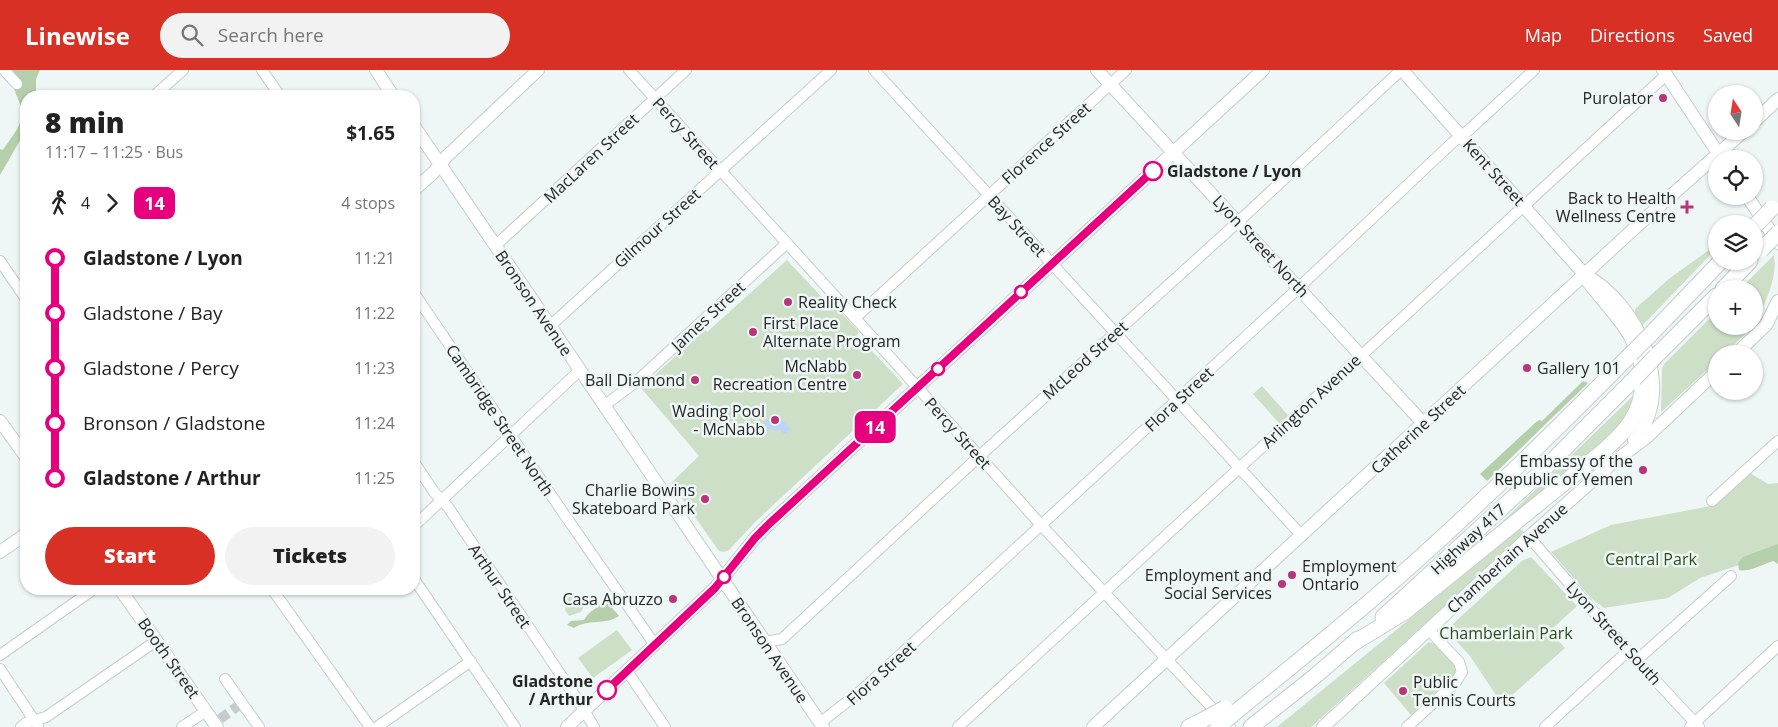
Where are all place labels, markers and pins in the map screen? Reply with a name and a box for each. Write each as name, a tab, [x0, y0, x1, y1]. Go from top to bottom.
place label: Purolator	[1583, 87, 1653, 109]
marker: Purolator	[1657, 92, 1669, 104]
place label: Gladstone / Lyon	[1167, 160, 1302, 182]
marker: Gladstone / Lyon	[1143, 161, 1163, 181]
place label: Back to Health Wellness Centre	[1556, 187, 1676, 227]
marker: Back to Health Wellness Centre	[1680, 200, 1694, 214]
unlabelled marker	[1014, 285, 1028, 299]
place label: Reality Check	[798, 291, 897, 313]
marker: Reality Check	[782, 296, 794, 308]
place label: First Place Alternate Program	[763, 312, 901, 352]
marker: First Place Alternate Program	[747, 326, 759, 338]
place label: McNabb Recreation Centre	[713, 355, 847, 395]
place label: Gallery 101	[1537, 357, 1621, 379]
unlabelled marker	[931, 362, 945, 376]
marker: Gallery 101	[1521, 362, 1533, 374]
place label: Ball Diamond	[585, 369, 685, 391]
marker: McNabb Recreation Centre	[851, 369, 863, 381]
marker: Ball Diamond	[689, 374, 701, 386]
place label: Wading Pool - McNabb	[672, 400, 765, 440]
marker: Wading Pool - McNabb	[769, 414, 781, 426]
place label: Embassy of the Republic of Yemen	[1494, 450, 1633, 490]
marker: Embassy of the Republic of Yemen	[1637, 464, 1649, 476]
place label: Charlie Bowins Skateboard Park	[572, 479, 696, 519]
marker: Charlie Bowins Skateboard Park	[699, 493, 711, 505]
place label: Employment Ontario	[1302, 555, 1397, 595]
place label: Employment and Social Services	[1145, 564, 1272, 604]
marker: Employment Ontario	[1286, 569, 1298, 581]
unlabelled marker	[717, 570, 731, 584]
marker: Employment and Social Services	[1276, 578, 1288, 590]
place label: Casa Abruzzo	[562, 588, 663, 610]
marker: Casa Abruzzo	[667, 593, 679, 605]
place label: Gladstone / Arthur	[512, 670, 593, 710]
place label: Public Tennis Courts	[1413, 671, 1516, 711]
marker: Gladstone / Arthur	[597, 680, 617, 700]
marker: Public Tennis Courts	[1397, 685, 1409, 697]

